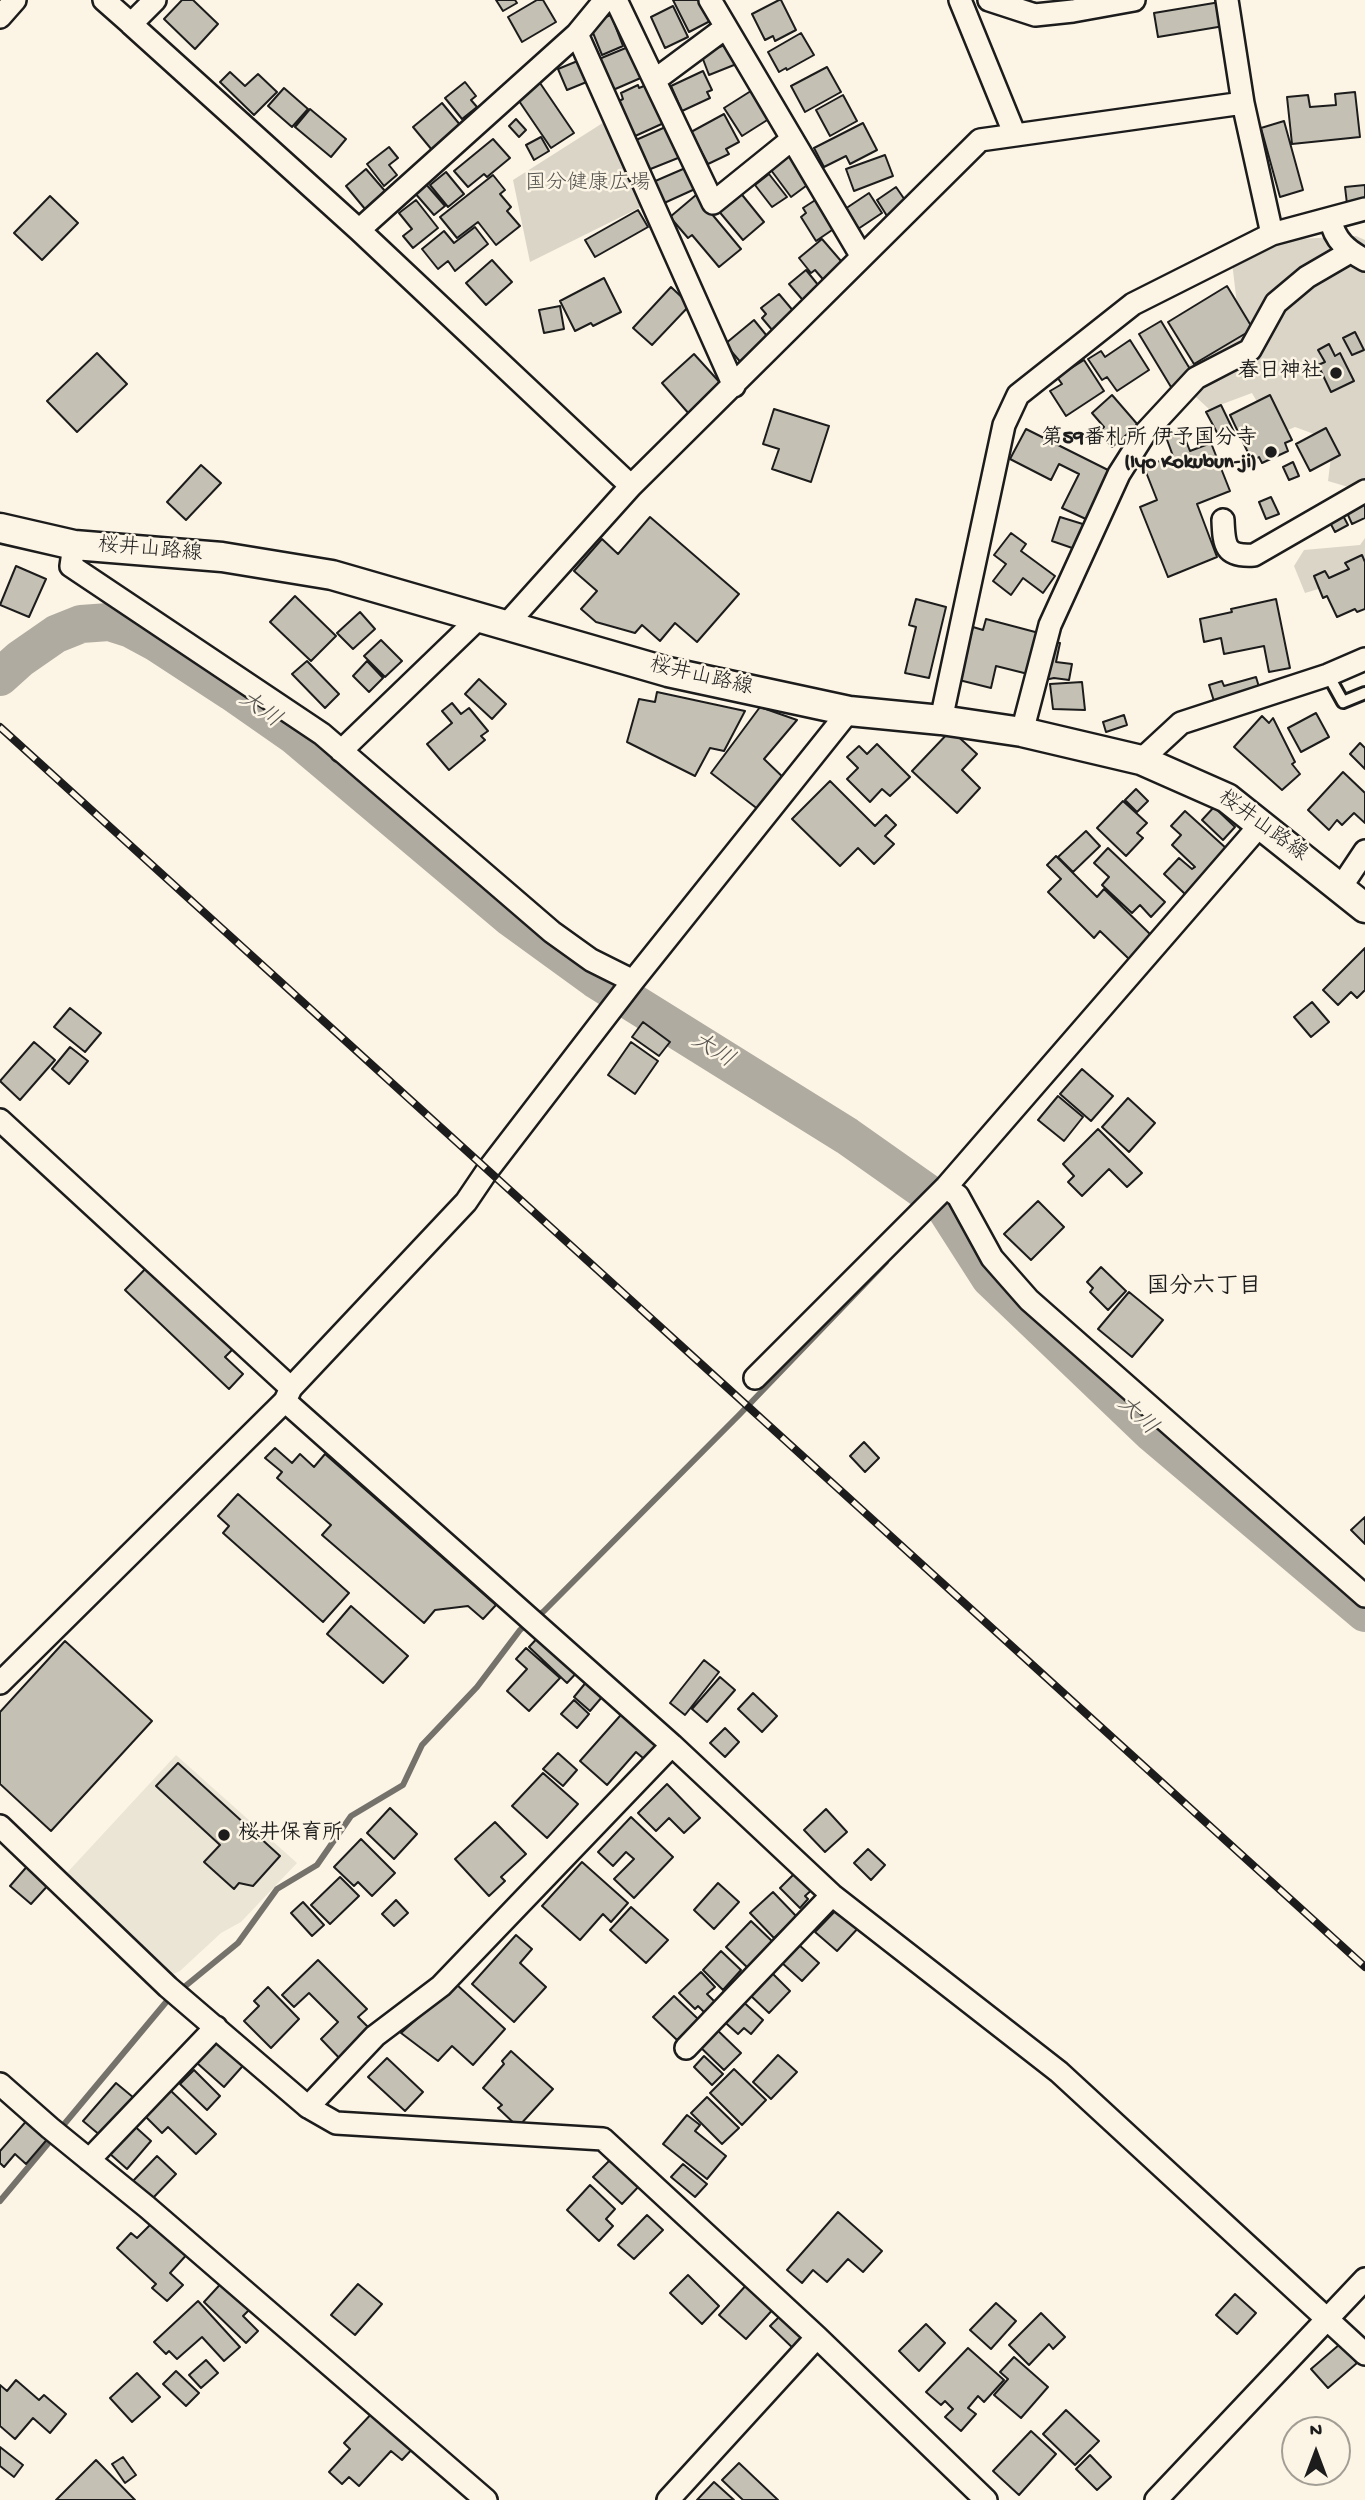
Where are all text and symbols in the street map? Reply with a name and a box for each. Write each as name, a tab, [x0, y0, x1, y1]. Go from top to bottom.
park label: 国分健康広場	[525, 172, 651, 198]
place label: 春日神社	[1238, 360, 1322, 386]
marker: 春日神社	[1328, 365, 1344, 381]
place label: 第59番札所 伊予国分寺 (Iyo Kokubun-ji)	[1041, 427, 1257, 477]
marker: 第59番札所 伊予国分寺 (Iyo Kokubun-ji)	[1263, 444, 1279, 460]
street label: 桜井山路線	[97, 534, 203, 568]
street label: 桜井山路線	[647, 654, 755, 702]
water label: 大川	[232, 687, 286, 735]
street label: 桜井山路線	[1212, 786, 1312, 868]
water label: 大川	[685, 1028, 739, 1076]
district label: 国分六丁目	[1147, 1274, 1261, 1302]
water label: 大川	[1110, 1391, 1162, 1443]
place label: 桜井保育所	[238, 1822, 343, 1848]
marker: 桜井保育所	[216, 1827, 232, 1843]
north arrow	[1281, 2416, 1351, 2486]
text: N	[1310, 2420, 1322, 2443]

